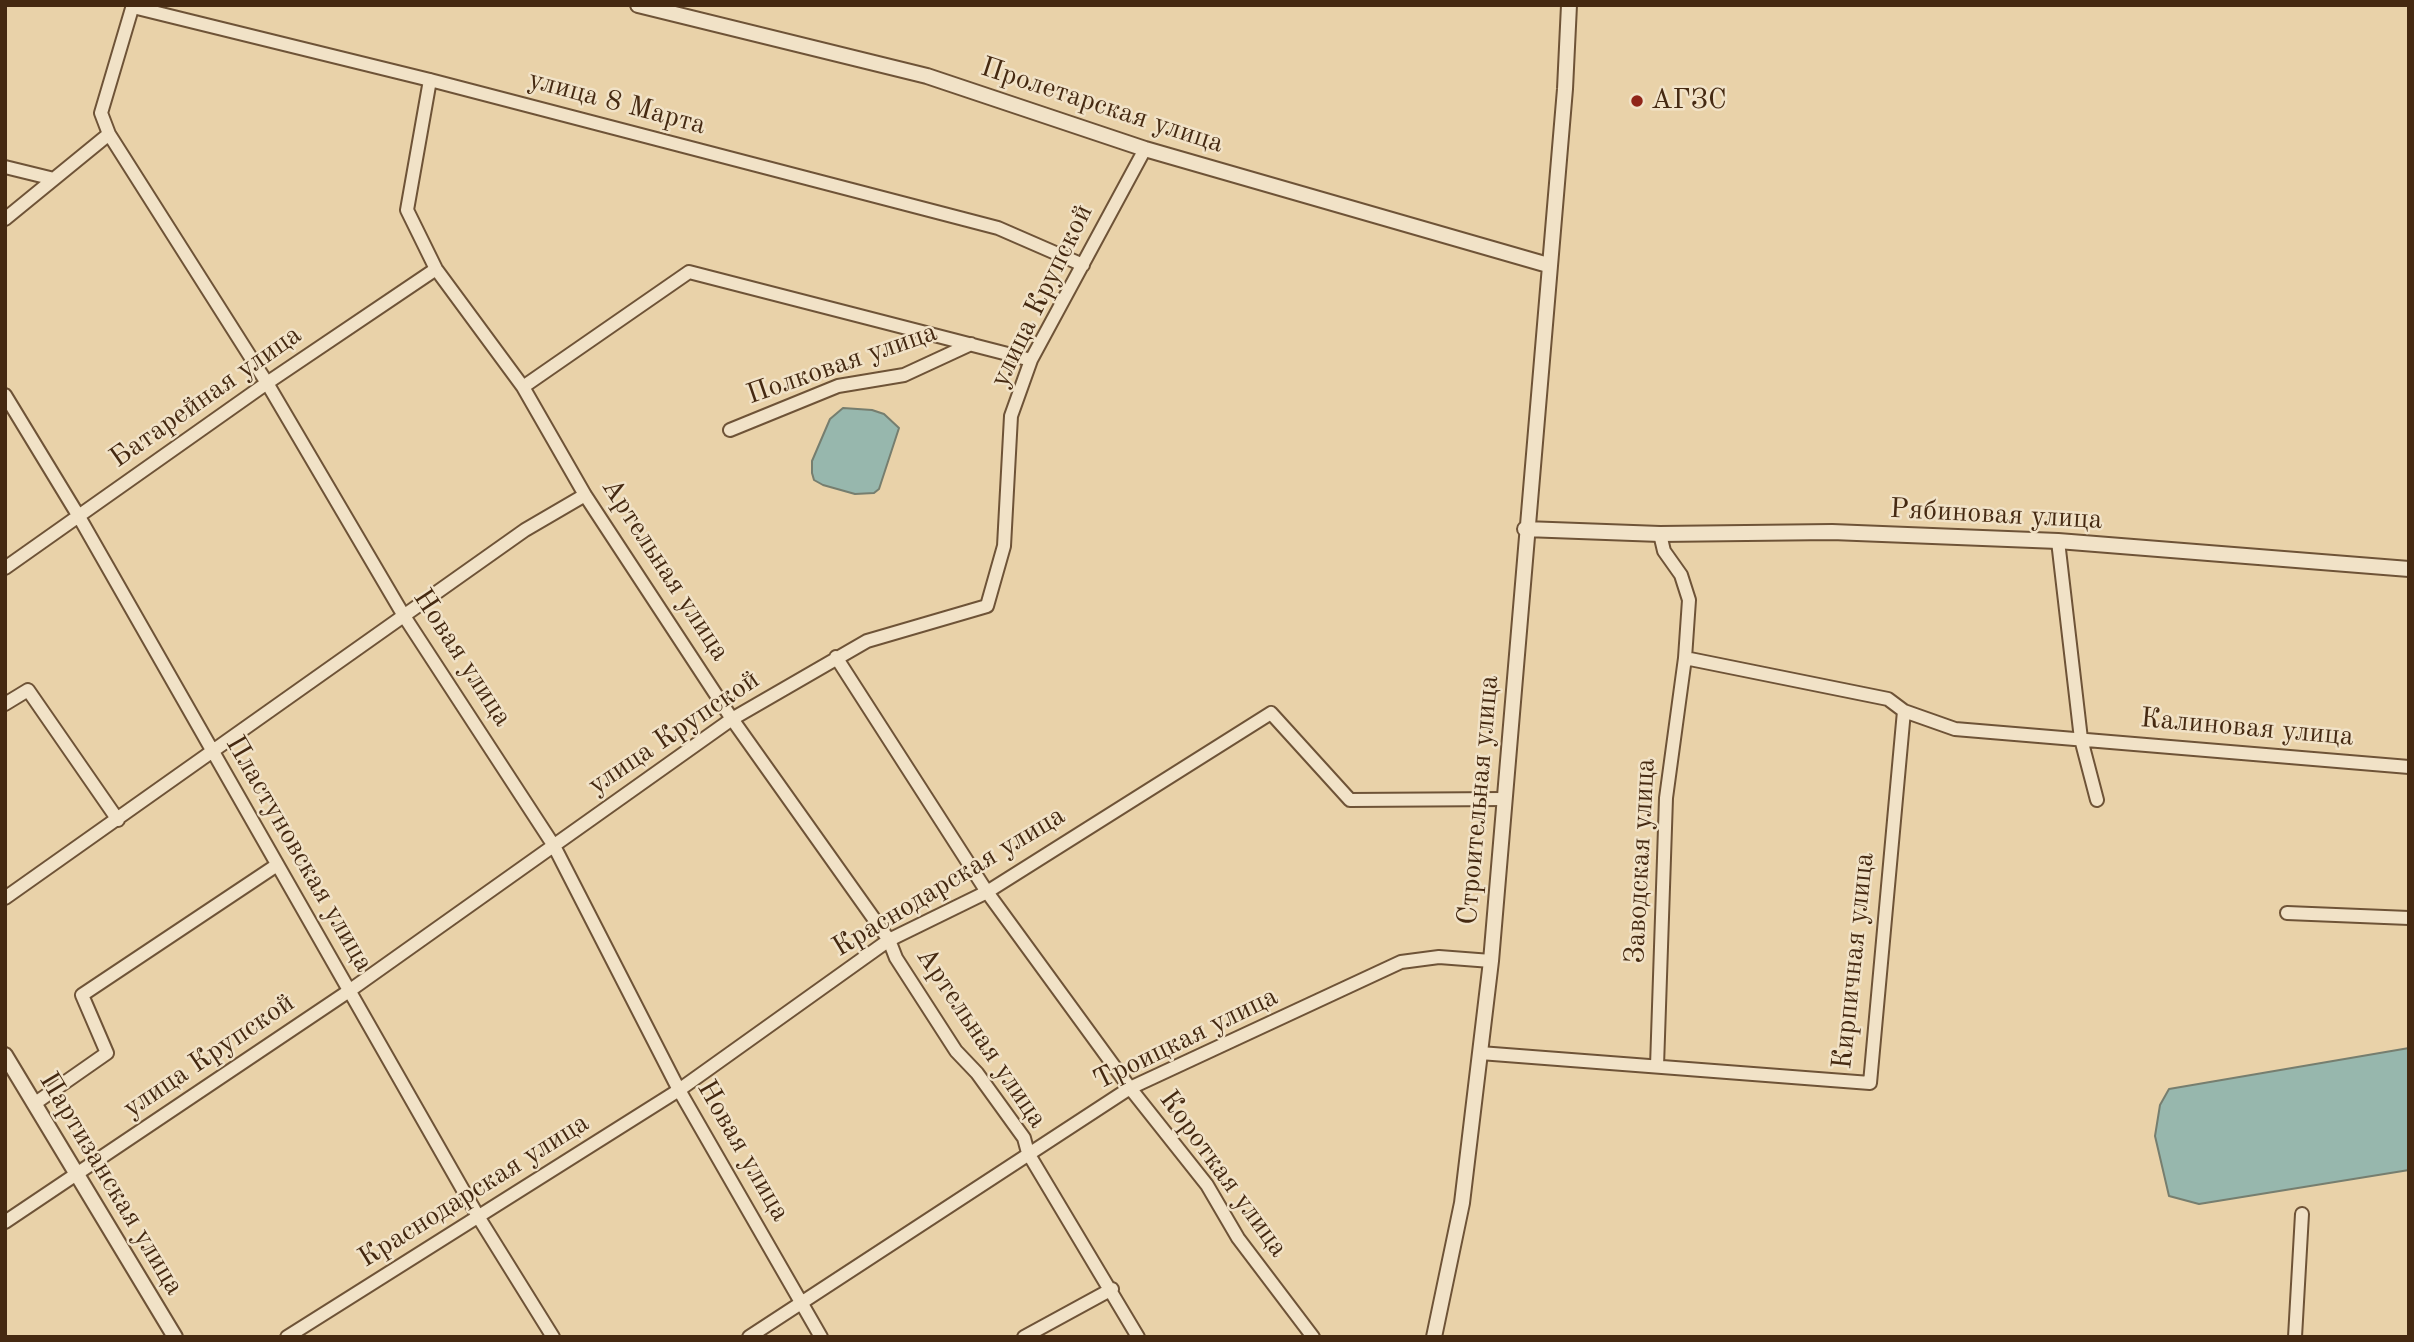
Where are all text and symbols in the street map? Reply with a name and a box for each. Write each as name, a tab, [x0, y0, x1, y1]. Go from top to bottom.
street label: Пролетарская улица	[976, 51, 1228, 161]
street label: улица 8 Марта	[525, 63, 709, 143]
place label: АГЗС	[1651, 84, 1727, 118]
marker: АГЗС	[1629, 93, 1645, 109]
street label: улица Крупской	[983, 199, 1101, 393]
street label: Полковая улица	[742, 316, 942, 412]
street label: Батарейная улица	[104, 318, 308, 476]
street label: Артельная улица	[593, 472, 737, 668]
street label: Рябиновая улица	[1889, 493, 2103, 537]
street label: Новая улица	[405, 583, 519, 733]
street label: улица Крупской	[582, 663, 766, 803]
street label: Строительная улица	[1451, 674, 1507, 926]
street label: Калиновая улица	[2139, 702, 2355, 754]
street label: Пластуновская улица	[218, 730, 380, 978]
street label: Заводская улица	[1619, 757, 1663, 965]
street label: Краснодарская улица	[827, 799, 1071, 965]
street label: Кирпичная улица	[1826, 851, 1882, 1071]
street label: Артельная улица	[908, 941, 1054, 1135]
street label: Троицкая улица	[1088, 980, 1284, 1098]
street label: улица Крупской	[117, 986, 301, 1126]
street label: Партизанская улица	[31, 1066, 191, 1302]
street label: Новая улица	[689, 1075, 797, 1227]
street label: Короткая улица	[1151, 1084, 1295, 1264]
street label: Краснодарская улица	[352, 1106, 596, 1276]

